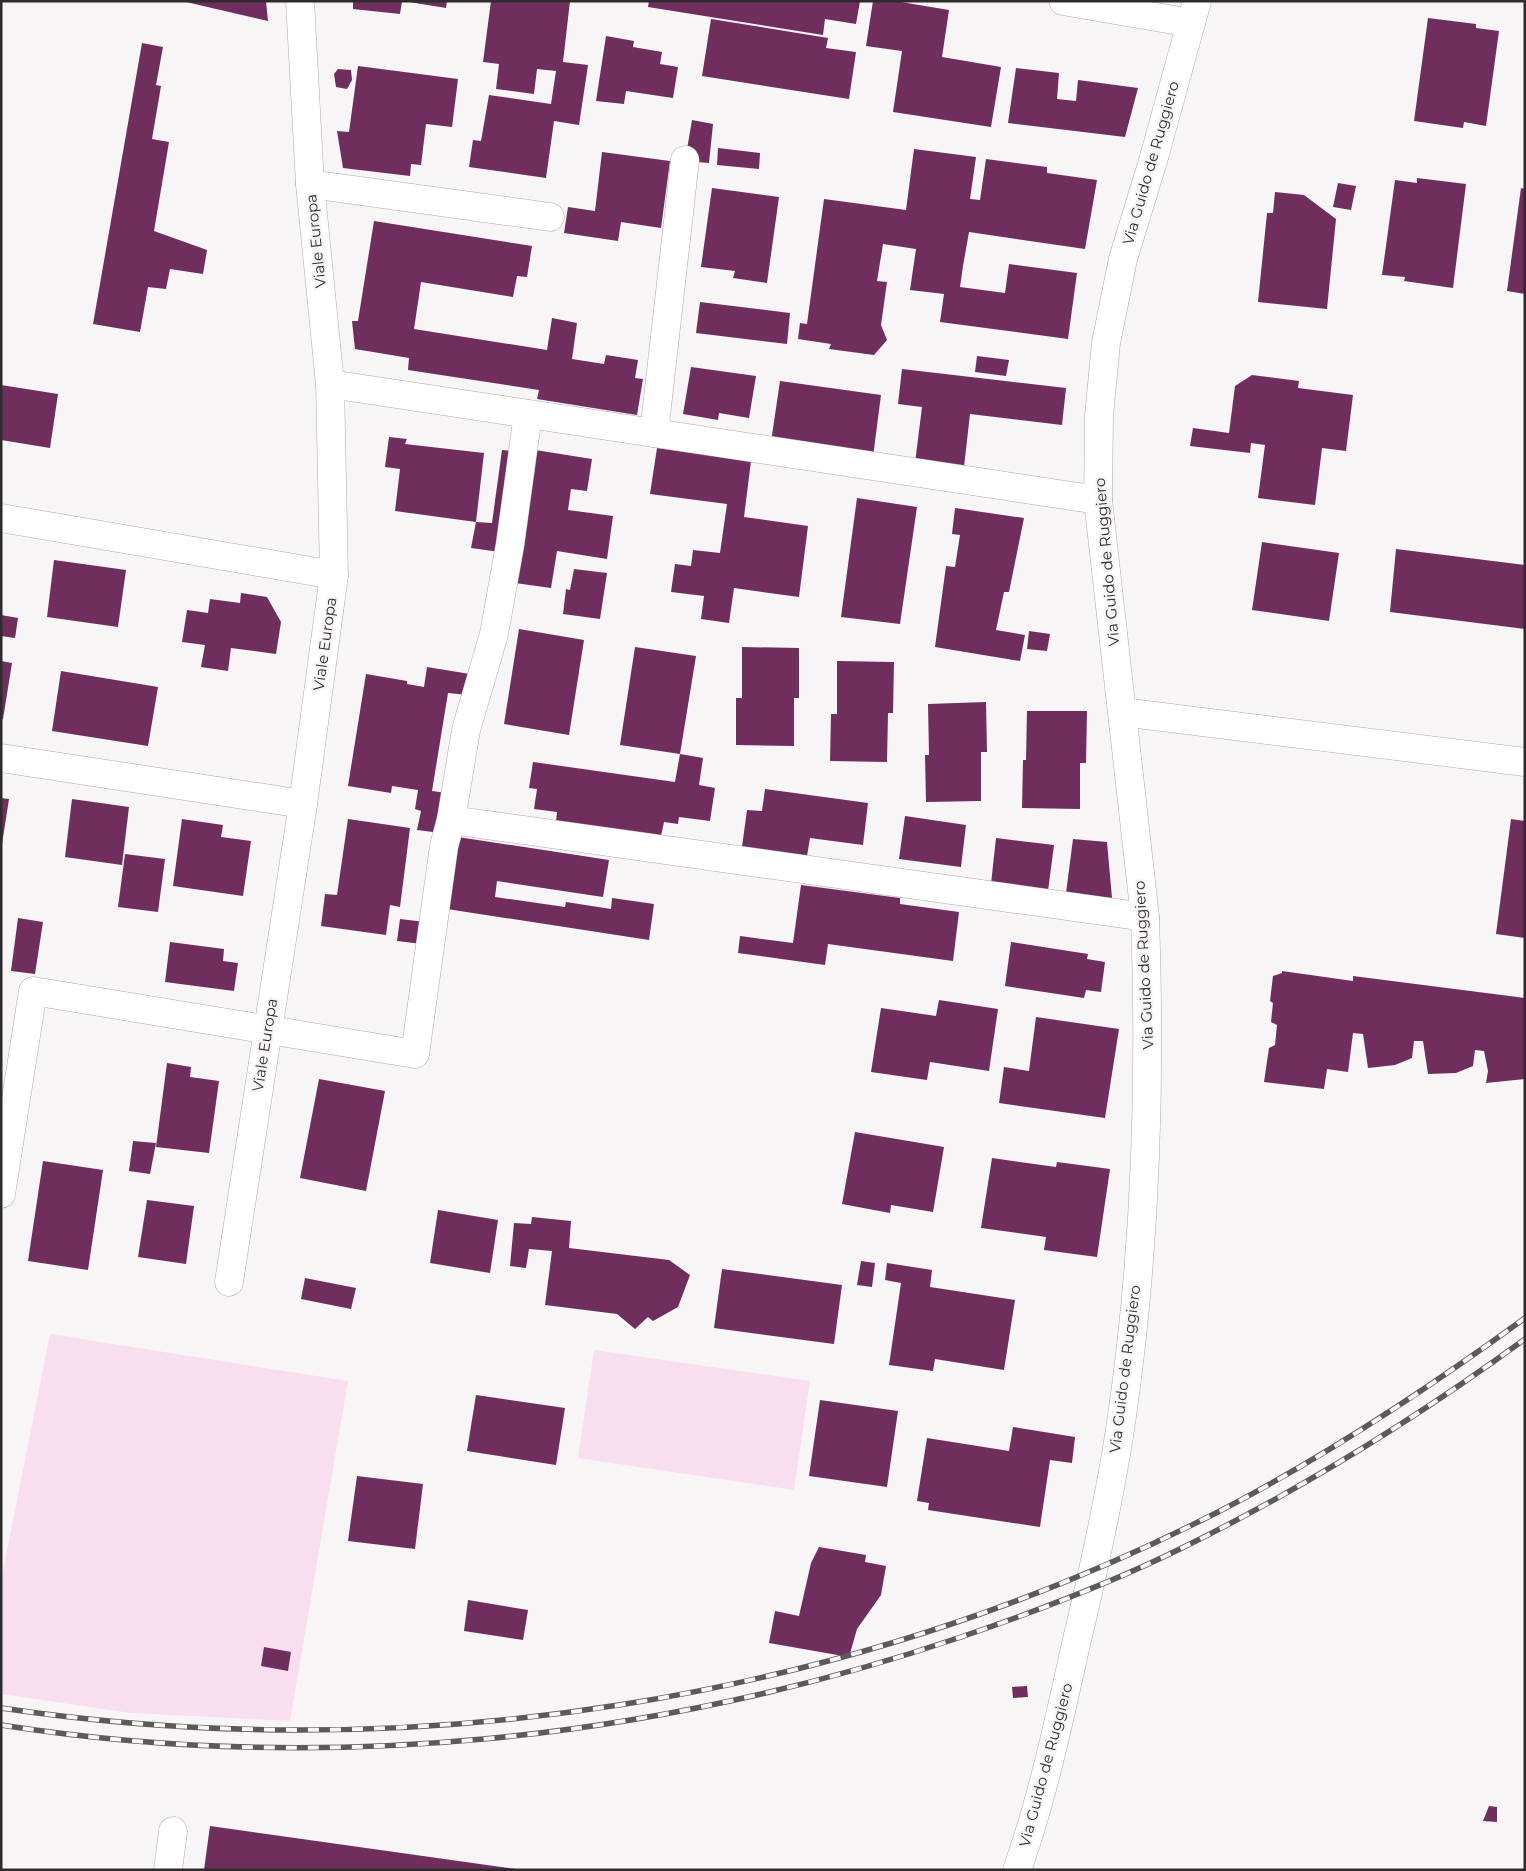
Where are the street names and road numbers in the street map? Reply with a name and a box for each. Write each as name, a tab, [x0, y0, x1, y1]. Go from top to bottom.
street label: Via Guido de Ruggiero	[1118, 79, 1183, 247]
street label: Viale Europa	[301, 193, 330, 289]
street label: Via Guido de Ruggiero	[1090, 477, 1123, 647]
street label: Viale Europa	[309, 596, 340, 692]
street label: Via Guido de Ruggiero	[1130, 880, 1157, 1050]
street label: Viale Europa	[248, 997, 281, 1093]
street label: Via Guido de Ruggiero	[1105, 1284, 1144, 1454]
street label: Via Guido de Ruggiero	[1014, 1681, 1077, 1849]

